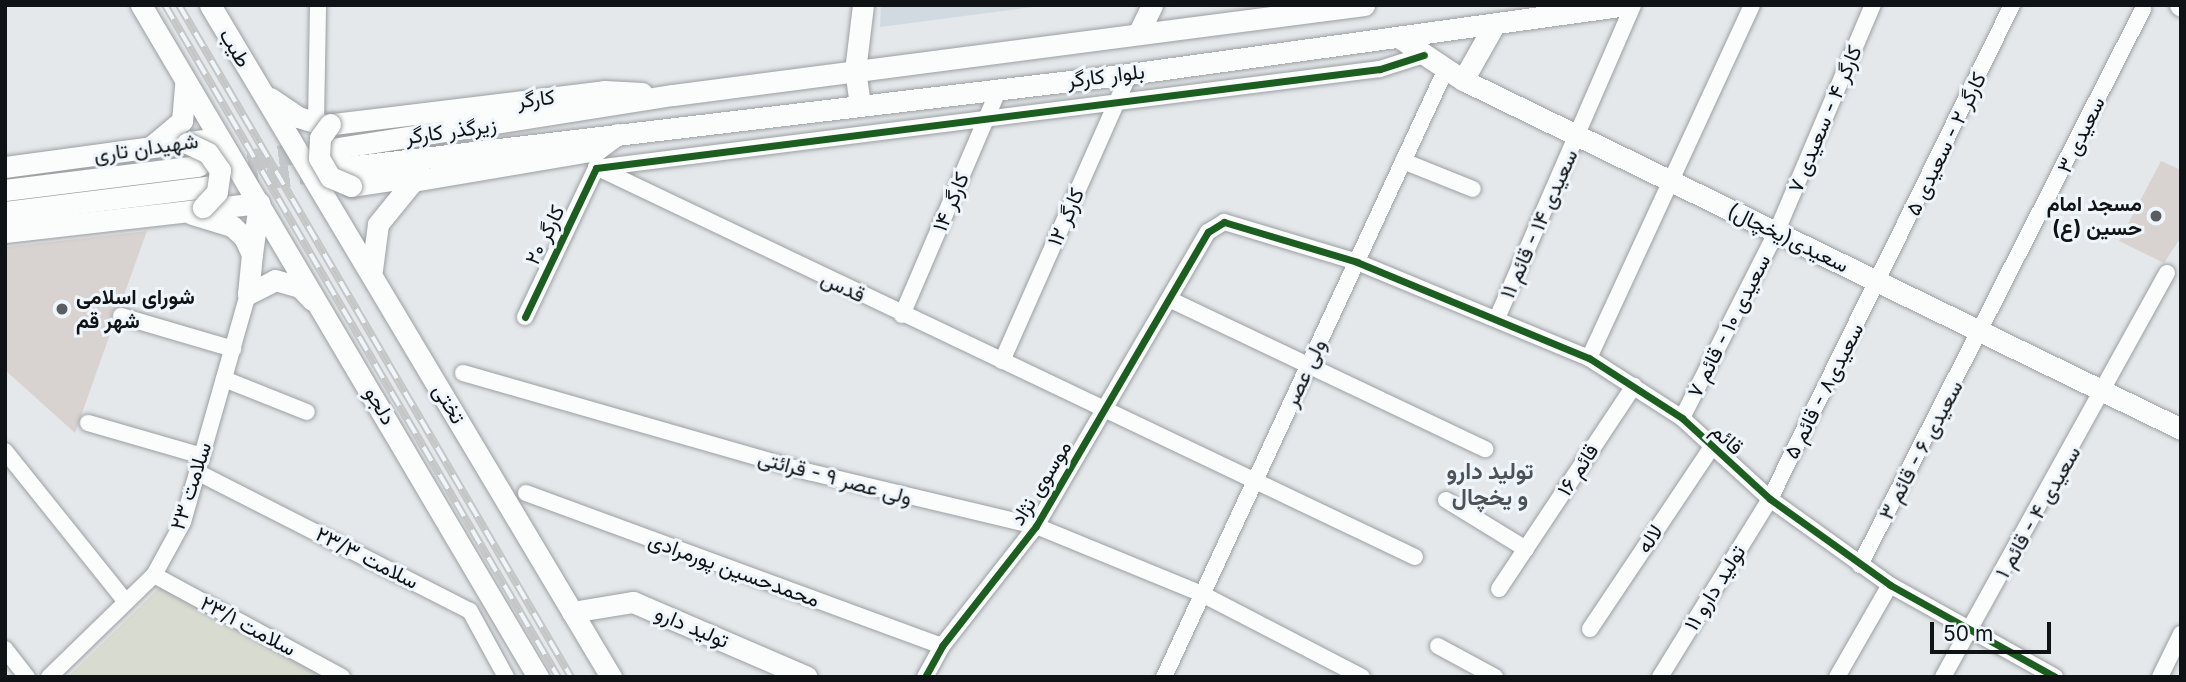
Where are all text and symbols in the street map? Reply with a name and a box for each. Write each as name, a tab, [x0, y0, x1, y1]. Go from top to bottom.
street label: طیب	[214, 24, 256, 72]
street label: کارگر ۴ - سعیدی ۷	[1783, 42, 1867, 196]
street label: بلوار کارگر	[1066, 59, 1146, 93]
street label: کارگر ۲ - سعیدی ۵	[1900, 68, 1992, 220]
street label: کارگر	[516, 84, 556, 114]
street label: سعیدی ۳	[2052, 93, 2110, 177]
street label: زیرگذر کارگر	[404, 112, 498, 150]
street label: شهیدان تاری	[92, 128, 200, 168]
street label: سعیدی ۱۴ - قائم ۱۱	[1495, 146, 1583, 302]
street label: کارگر ۱۴	[927, 169, 975, 235]
street label: کارگر ۱۲	[1042, 184, 1090, 250]
place label: مسجد امام حسین (ع)	[2047, 191, 2142, 241]
street label: سعیدی(یخچال)	[1723, 198, 1853, 278]
street label: کارگر ۲۰	[520, 201, 570, 269]
marker: مسجد امام حسین (ع)	[2148, 208, 2164, 224]
street label: سعیدی ۱۰ - قائم ۷	[1682, 250, 1776, 402]
street label: قدس	[817, 266, 869, 308]
place label: شورای اسلامی شهر قم	[76, 284, 195, 334]
marker: شورای اسلامی شهر قم	[54, 301, 70, 317]
street label: سعیدی۸ - قائم ۵	[1779, 319, 1869, 463]
street label: ولی عصر	[1278, 335, 1332, 411]
street label: سعیدی ۶ - قائم ۳	[1874, 376, 1968, 524]
street label: تختی	[427, 380, 471, 428]
street label: دلجو	[359, 382, 401, 430]
street label: قائم	[1706, 418, 1748, 460]
street label: موسوی نژاد	[1005, 436, 1077, 530]
street label: سلامت ۲۳	[165, 439, 217, 533]
street label: قائم ۱۶	[1552, 439, 1604, 501]
street label: سعیدی ۴ - قائم ۱	[1990, 441, 2086, 583]
street label: ولی عصر ۹ - قرائتی	[755, 445, 915, 511]
district label: تولید دارو و یخچال	[1447, 457, 1533, 511]
street label: لاله	[1631, 520, 1669, 558]
street label: سلامت ۲۳/۳	[311, 521, 423, 595]
street label: محمدحسین پورمرادی	[645, 527, 823, 613]
street label: تولید دارو ۱۱	[1679, 541, 1751, 635]
street label: سلامت ۲۳/۱	[196, 590, 300, 662]
street label: تولید دارو	[651, 600, 733, 654]
scale bar	[1934, 608, 2055, 652]
text: 50 m	[1943, 621, 1993, 646]

